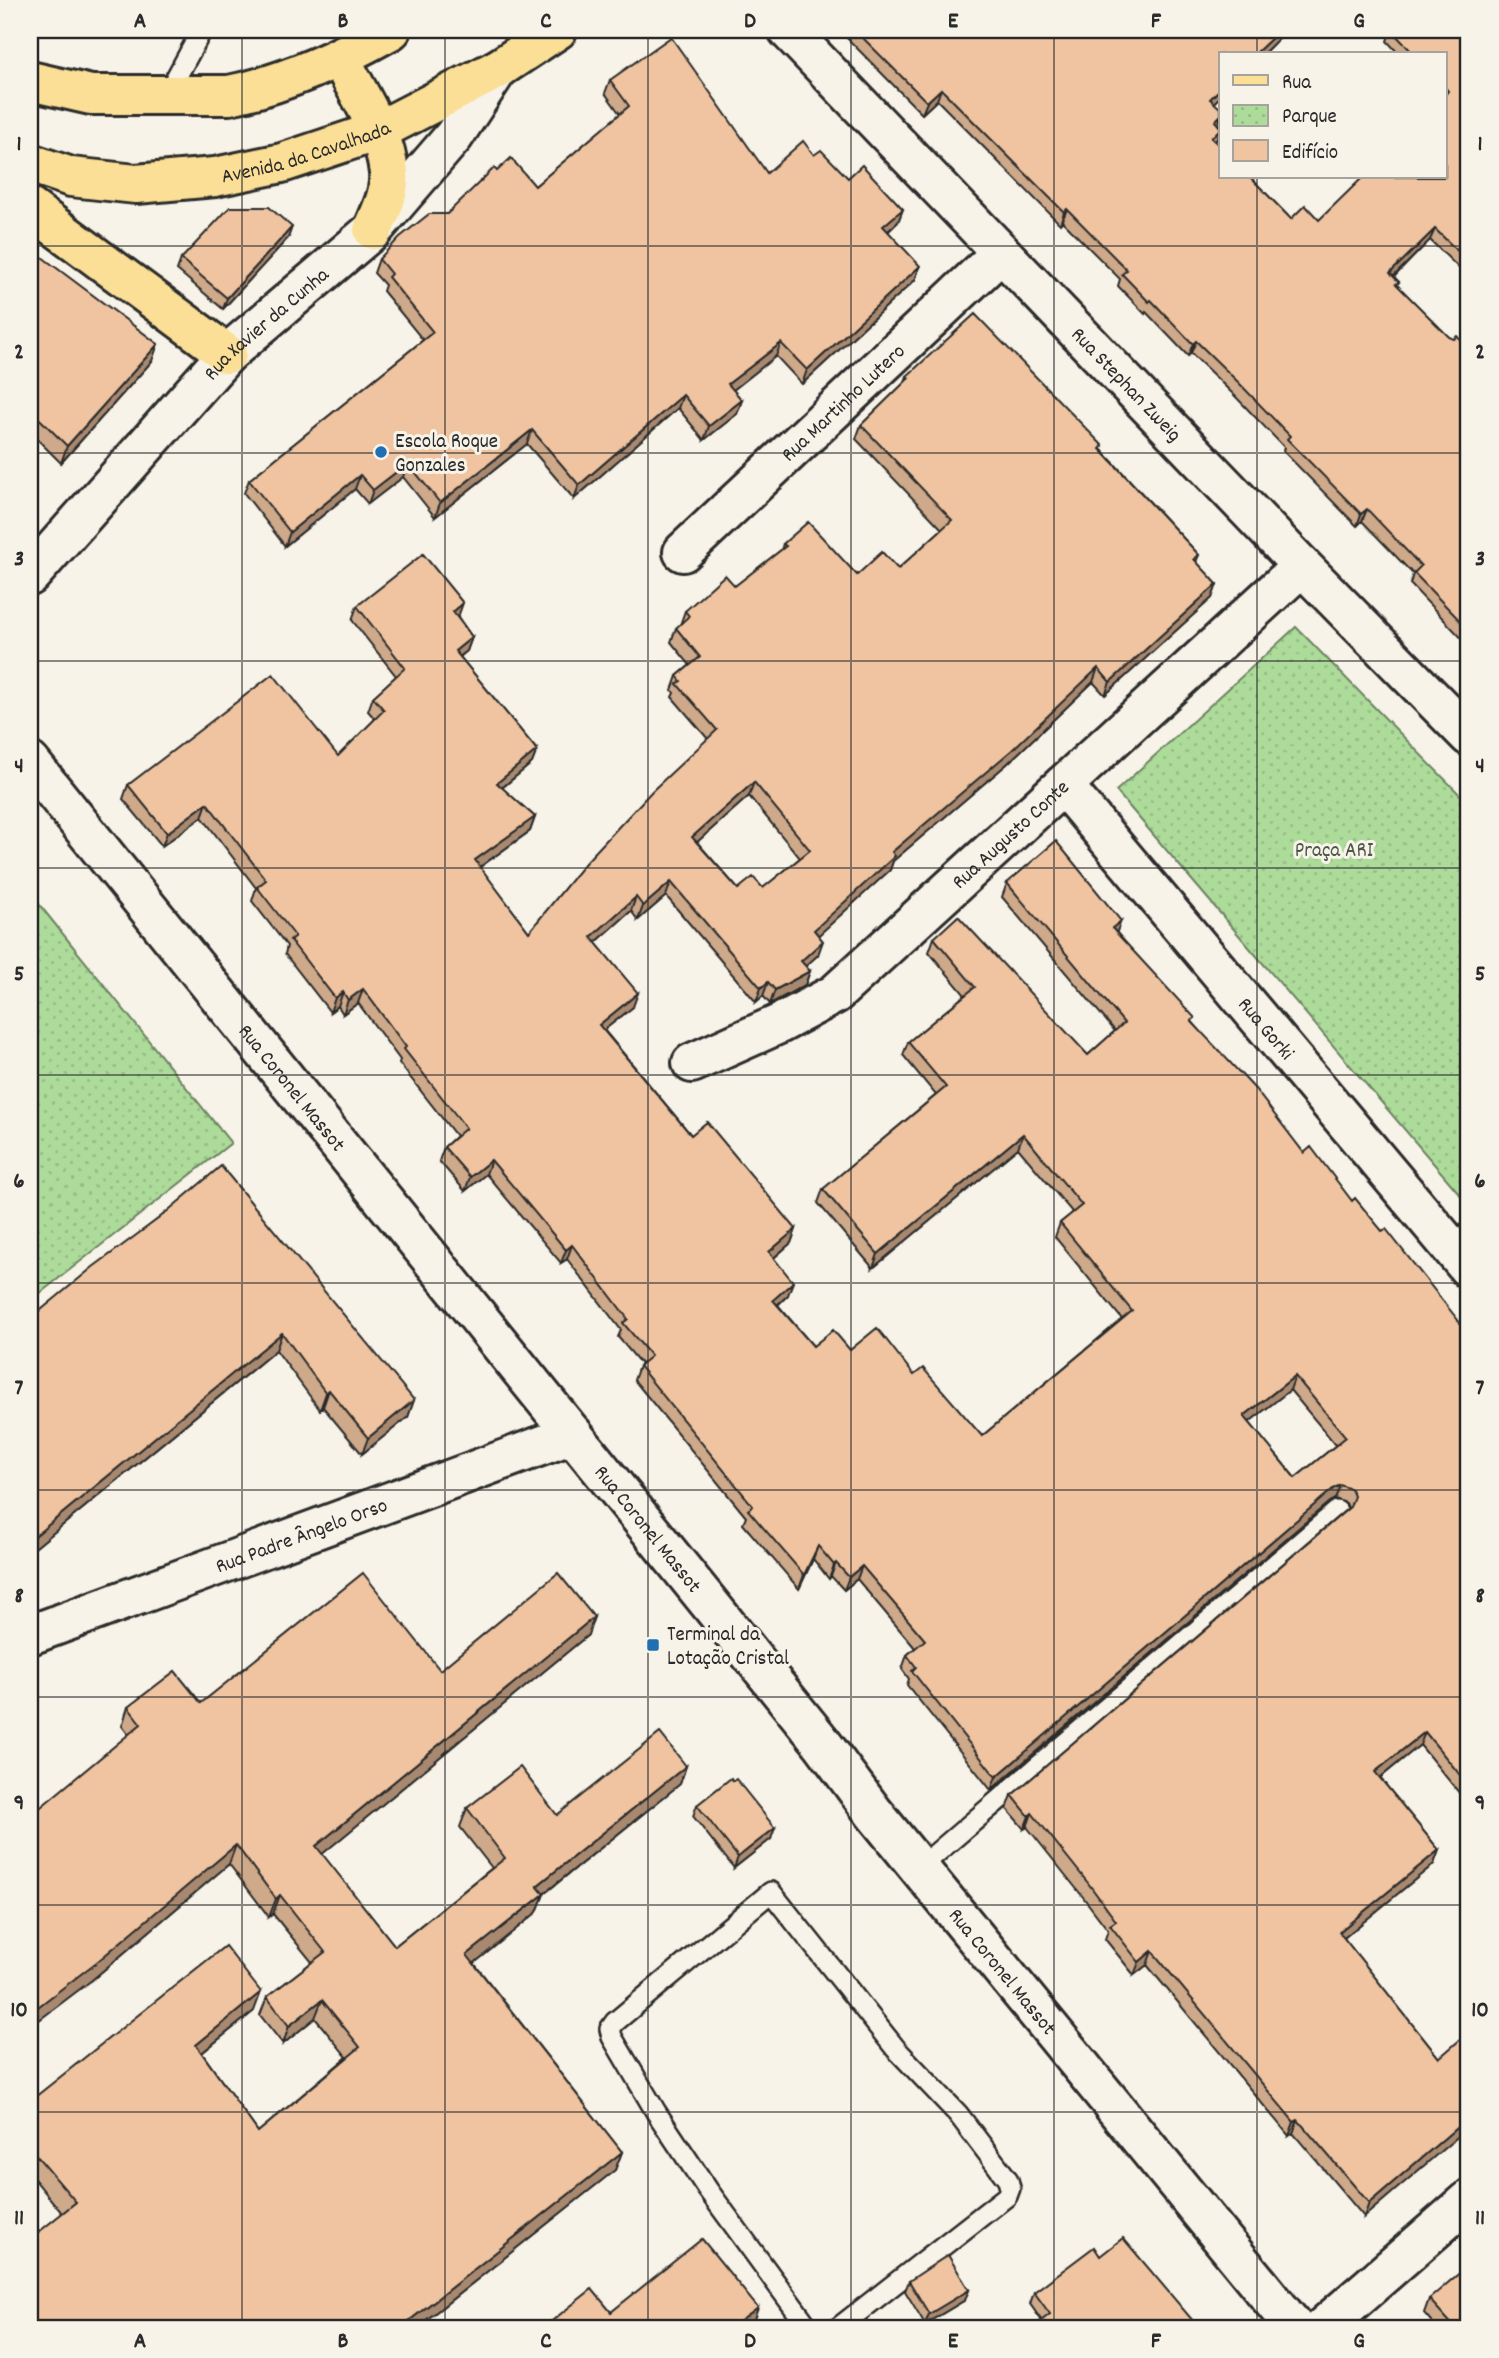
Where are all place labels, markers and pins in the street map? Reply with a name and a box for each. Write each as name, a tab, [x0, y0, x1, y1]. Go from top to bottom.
place label: Escola Roque Gonzales	[395, 428, 498, 482]
marker: Escola Roque Gonzales	[373, 444, 389, 460]
place label: Terminal da Lotação Cristal	[667, 1621, 789, 1675]
marker: Terminal da Lotação Cristal	[645, 1637, 661, 1653]

